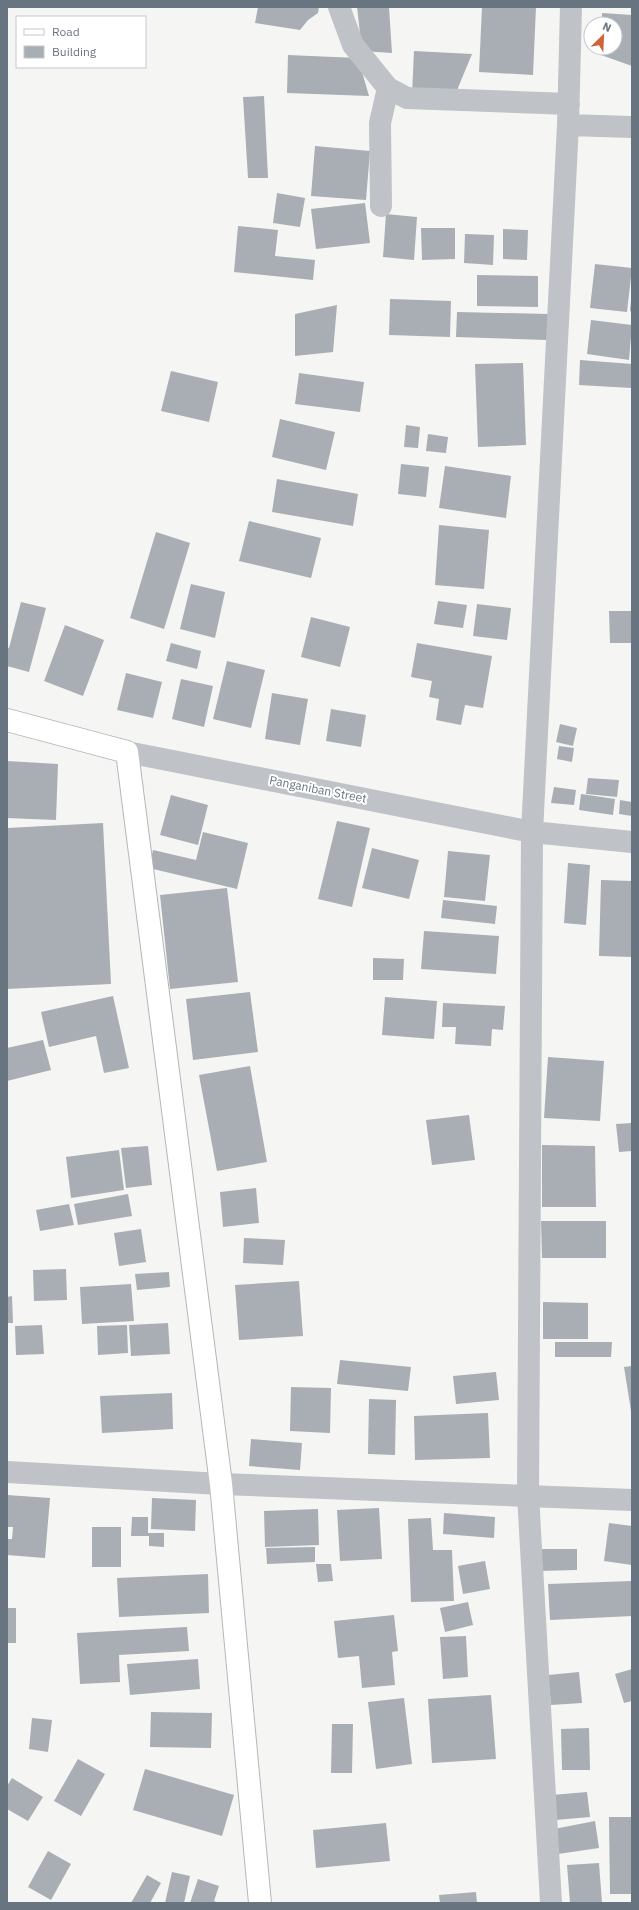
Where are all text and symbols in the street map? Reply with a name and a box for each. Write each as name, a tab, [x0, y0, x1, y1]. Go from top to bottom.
legend	[16, 16, 146, 68]
north arrow	[583, 16, 623, 56]
text: N	[601, 19, 614, 35]
text: Road	[52, 24, 80, 39]
text: Building	[52, 44, 97, 59]
street label: Panganiban Street	[268, 772, 368, 806]

